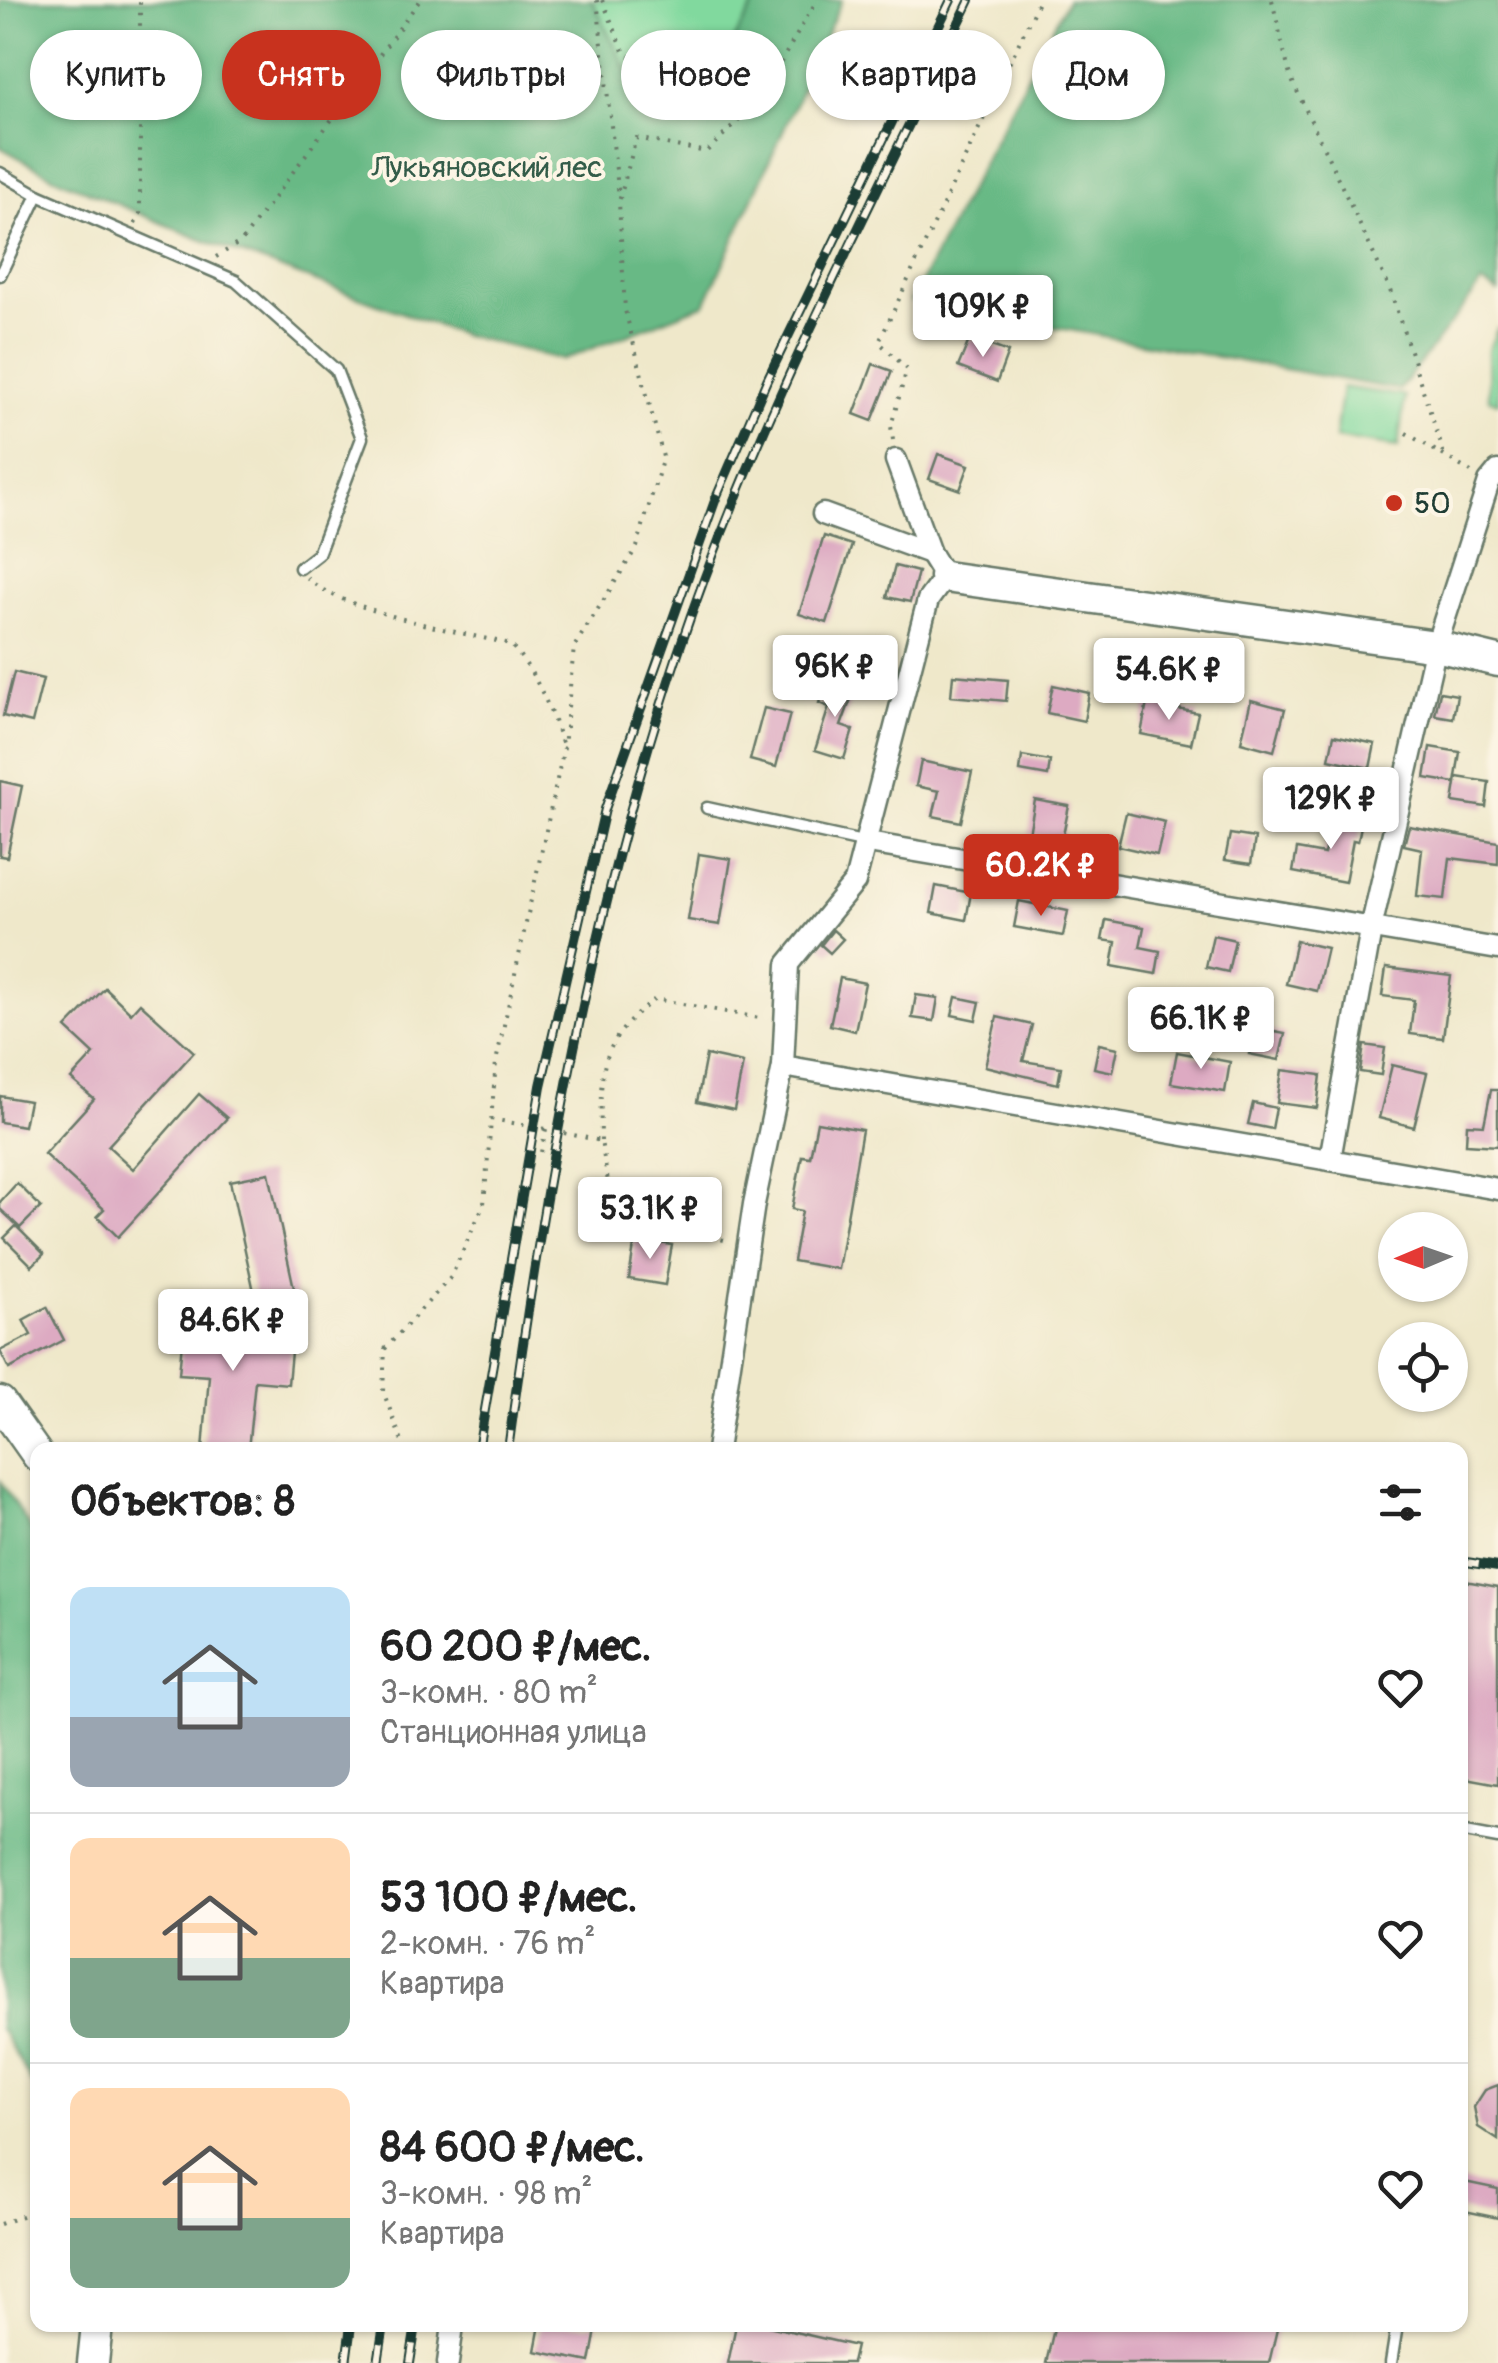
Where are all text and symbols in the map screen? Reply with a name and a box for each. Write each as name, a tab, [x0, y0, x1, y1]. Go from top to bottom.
chip: Купить	[30, 30, 202, 120]
chip: Снять	[222, 30, 381, 120]
chip: Фильтры	[401, 30, 601, 120]
chip: Новое	[621, 30, 786, 120]
chip: Квартира	[806, 30, 1012, 120]
chip: Дом	[1032, 30, 1165, 120]
park label: Лукьяновский лес	[371, 149, 602, 186]
pin: 109K ₽	[902, 275, 1064, 360]
text: 109K ₽	[935, 287, 1031, 327]
place label: 50	[1414, 485, 1451, 522]
marker: 50	[1383, 492, 1405, 514]
pin: 96K ₽	[765, 635, 905, 720]
pin: 54.6K ₽	[1077, 638, 1261, 723]
text: 96K ₽	[795, 647, 875, 687]
text: 54.6K ₽	[1116, 650, 1222, 690]
pin: 129K ₽	[1250, 767, 1412, 852]
text: 129K ₽	[1285, 779, 1377, 819]
pin: 60.2K ₽	[949, 834, 1133, 919]
text: 60.2K ₽	[986, 846, 1096, 886]
pin: 66.1K ₽	[1109, 987, 1293, 1072]
text: 66.1K ₽	[1150, 999, 1252, 1039]
pin: 53.1K ₽	[558, 1177, 742, 1262]
text: 53.1K ₽	[600, 1189, 700, 1229]
north arrow	[1378, 1212, 1468, 1302]
map controls	[1378, 1212, 1468, 1412]
pin: 84.6K ₽	[141, 1289, 325, 1374]
text: 84.6K ₽	[180, 1301, 286, 1341]
button: locate	[1378, 1322, 1468, 1412]
icon: filters	[1373, 1475, 1428, 1530]
text: Объектов: 8	[70, 1476, 295, 1528]
text: 60 200 ₽/мес.	[380, 1621, 651, 1673]
icon: home	[150, 1627, 270, 1747]
icon: heart	[1373, 1660, 1428, 1715]
text: 3-комн. · 80 m²	[380, 1673, 598, 1713]
text: Станционная улица	[380, 1713, 647, 1753]
text: 53 100 ₽/мес.	[380, 1872, 637, 1924]
icon: home	[150, 1878, 270, 1998]
icon: heart	[1373, 1911, 1428, 1966]
text: 2-комн. · 76 m²	[380, 1924, 595, 1964]
text: Квартира	[380, 1964, 504, 2004]
text: 84 600 ₽/мес.	[380, 2122, 645, 2174]
icon: home	[150, 2128, 270, 2248]
icon: heart	[1373, 2161, 1428, 2216]
text: 3-комн. · 98 m²	[380, 2174, 592, 2214]
text: Квартира	[380, 2214, 504, 2254]

